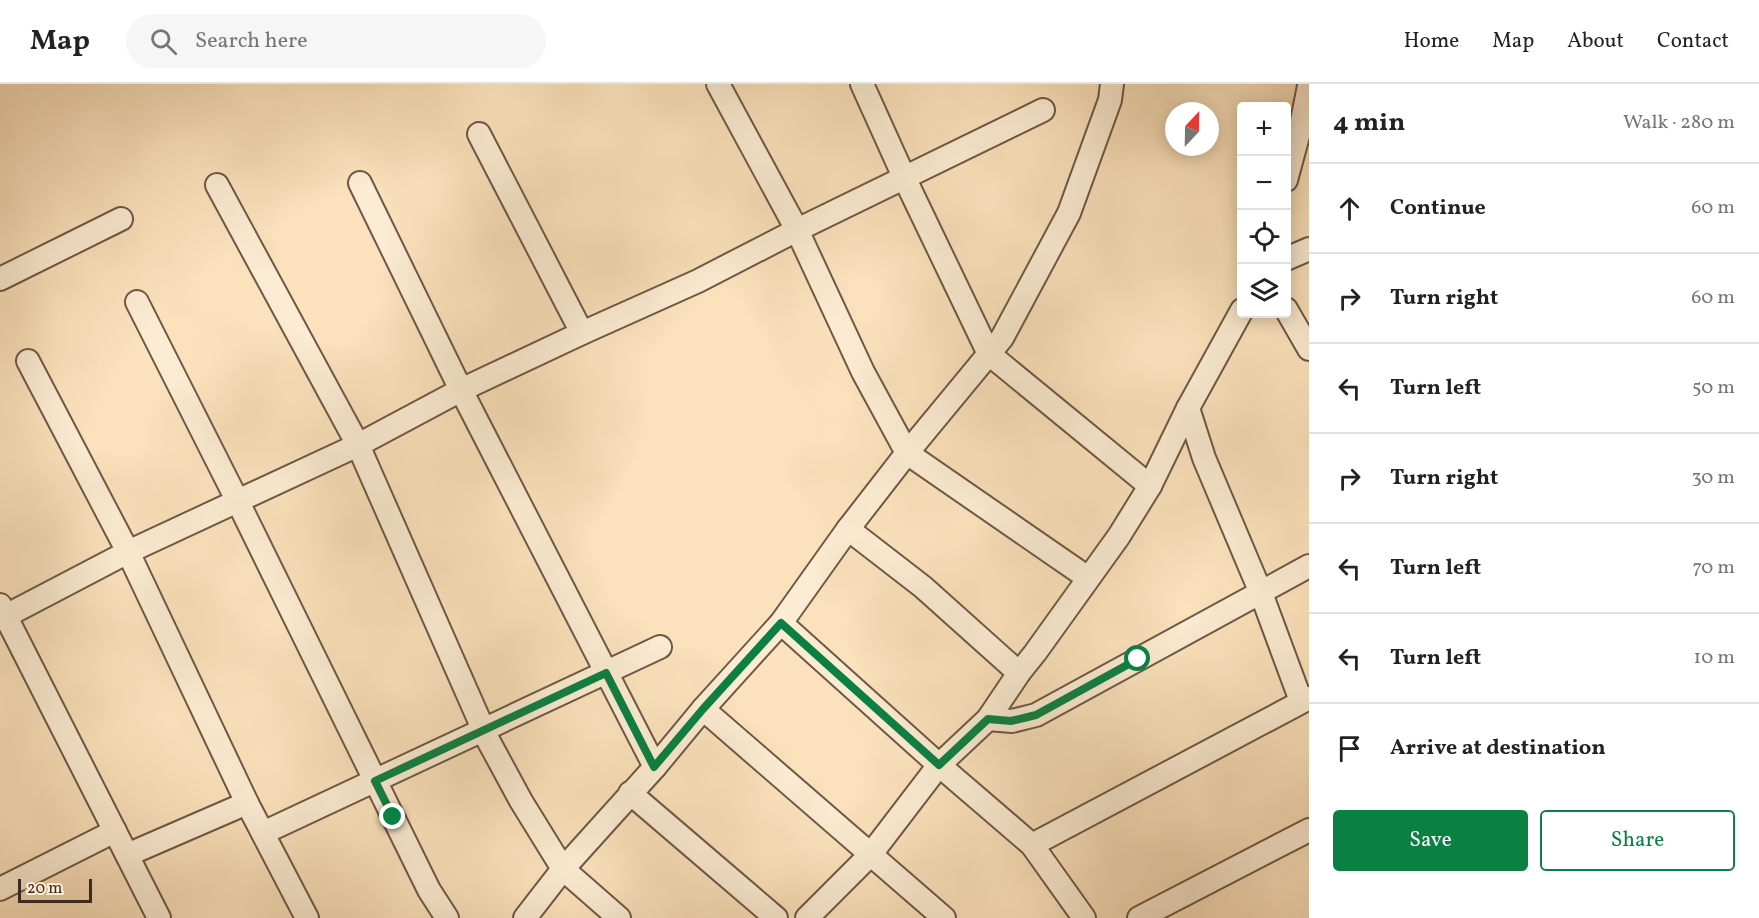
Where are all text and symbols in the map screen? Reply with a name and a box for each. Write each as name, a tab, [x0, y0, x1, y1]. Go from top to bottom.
search box	[126, 14, 546, 68]
text: Map	[30, 22, 90, 61]
icon: search	[147, 25, 180, 58]
text: Search here	[195, 26, 308, 57]
text: Home	[1404, 27, 1459, 56]
text: Map	[1492, 27, 1534, 56]
text: About	[1567, 27, 1624, 56]
text: Contact	[1657, 27, 1729, 56]
north arrow	[1165, 102, 1219, 156]
map controls	[1237, 102, 1291, 318]
button: +	[1237, 102, 1291, 156]
text: 4 min	[1333, 105, 1405, 141]
text: Walk · 280 m	[1623, 109, 1735, 137]
button: −	[1237, 156, 1291, 210]
icon: ahead	[1333, 192, 1366, 225]
text: Continue	[1390, 193, 1486, 224]
text: 60 m	[1691, 194, 1735, 222]
button: locate	[1237, 210, 1291, 264]
button: layers	[1237, 264, 1291, 318]
icon: right	[1333, 282, 1366, 315]
text: Turn right	[1390, 283, 1498, 314]
text: 60 m	[1691, 284, 1735, 312]
icon: left	[1333, 372, 1366, 405]
text: Turn left	[1390, 373, 1481, 404]
text: 50 m	[1692, 374, 1735, 402]
icon: right	[1333, 462, 1366, 495]
text: Turn right	[1390, 463, 1498, 494]
text: 30 m	[1691, 464, 1735, 492]
icon: left	[1333, 552, 1366, 585]
text: Turn left	[1390, 553, 1481, 584]
text: 70 m	[1692, 554, 1735, 582]
icon: left	[1333, 642, 1366, 675]
text: Turn left	[1390, 643, 1481, 674]
text: 10 m	[1694, 644, 1735, 672]
route start	[1124, 645, 1150, 671]
icon: arrive	[1333, 732, 1366, 765]
text: Arrive at destination	[1390, 733, 1606, 764]
route end	[379, 803, 405, 829]
button: Save	[1333, 810, 1528, 871]
button: Share	[1540, 810, 1735, 871]
scale bar	[18, 876, 92, 904]
text: 20 m	[27, 878, 62, 900]

